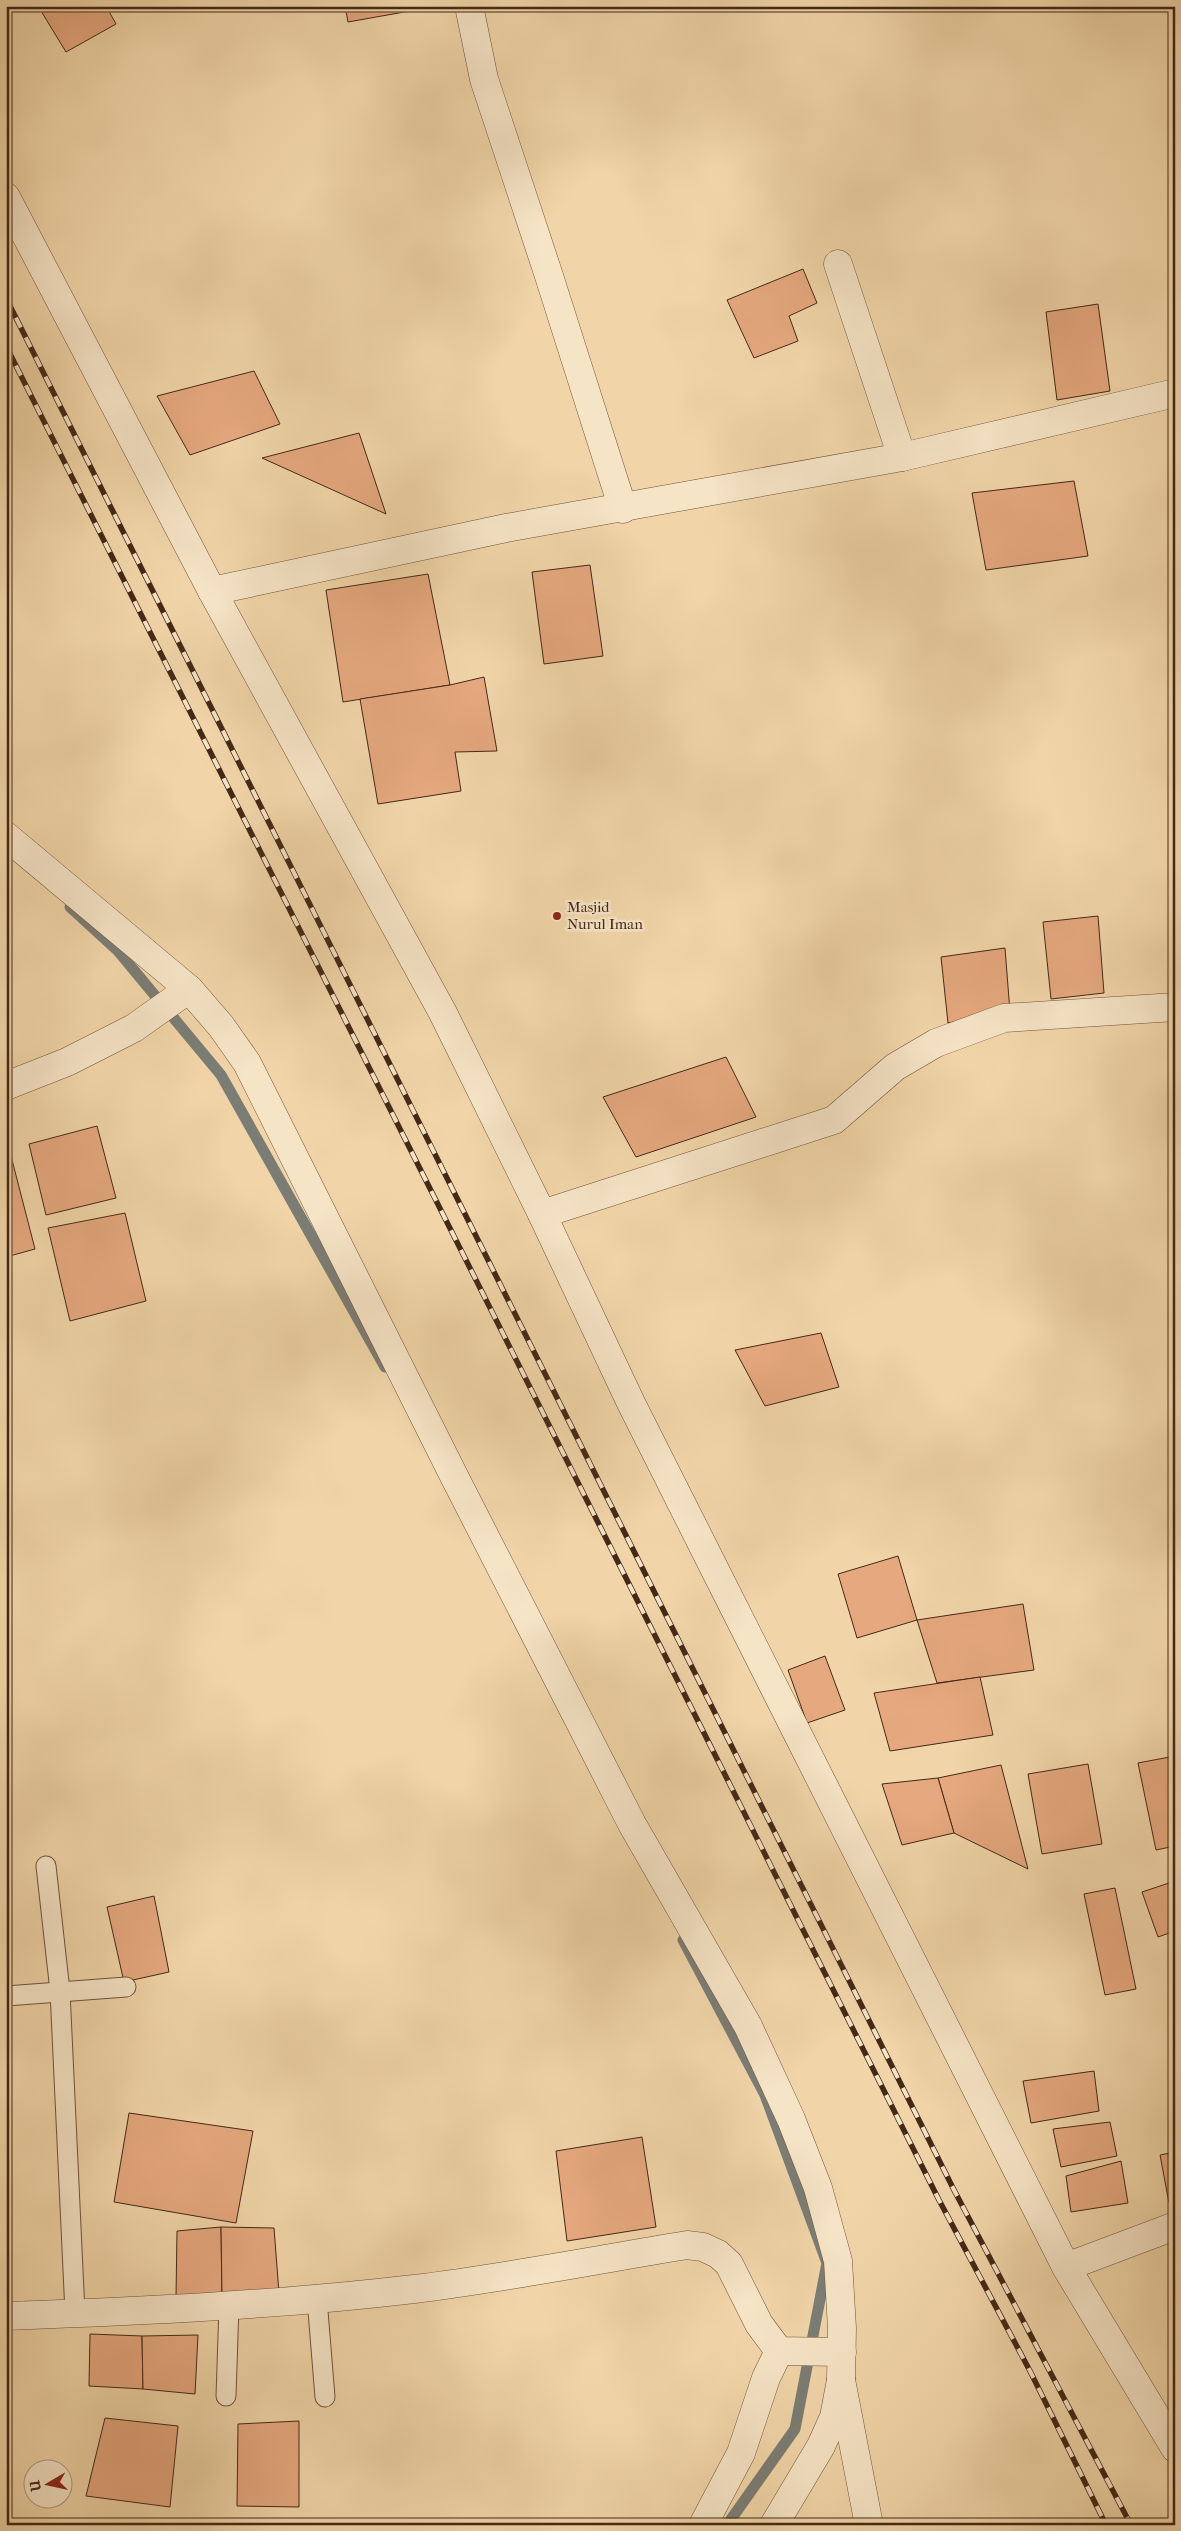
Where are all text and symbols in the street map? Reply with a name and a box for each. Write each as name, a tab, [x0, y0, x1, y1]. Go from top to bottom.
place label: Masjid Nurul Iman	[567, 898, 643, 933]
marker: Masjid Nurul Iman	[551, 910, 563, 922]
north arrow	[22, 2458, 72, 2508]
text: U	[26, 2479, 45, 2494]

